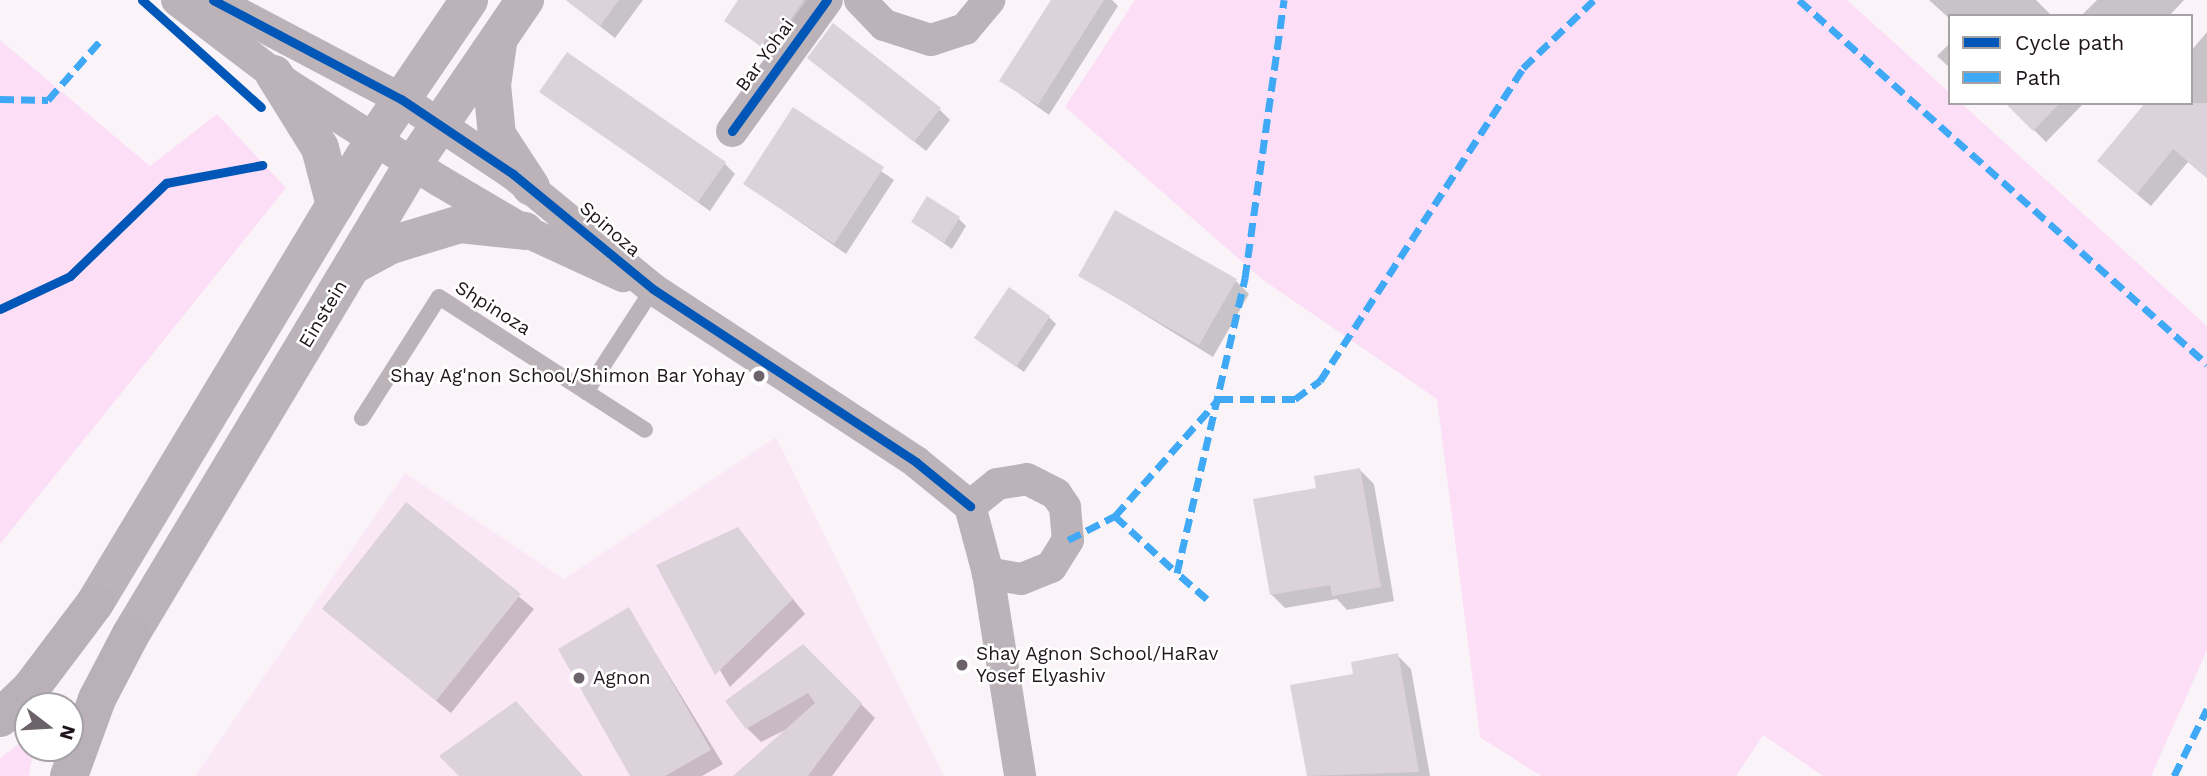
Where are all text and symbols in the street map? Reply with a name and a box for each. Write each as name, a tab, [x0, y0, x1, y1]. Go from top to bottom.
street label: Bar Yohai	[731, 14, 799, 96]
legend	[1948, 14, 2193, 105]
text: Cycle path	[2015, 30, 2124, 55]
text: Path	[2015, 65, 2061, 90]
street label: Spinoza	[575, 196, 645, 262]
street label: Einstein	[294, 276, 352, 352]
street label: Shpinoza	[451, 276, 535, 340]
place label: Shay Ag'non School/Shimon Bar Yohay	[388, 365, 745, 387]
marker: Shay Ag'non School/Shimon Bar Yohay	[751, 368, 767, 384]
place label: Shay Agnon School/HaRav Yosef Elyashiv	[976, 643, 1220, 687]
marker: Shay Agnon School/HaRav Yosef Elyashiv	[954, 657, 970, 673]
place label: Agnon	[593, 667, 651, 689]
marker: Agnon	[571, 670, 587, 686]
north arrow	[14, 692, 84, 762]
text: N	[55, 723, 81, 743]

